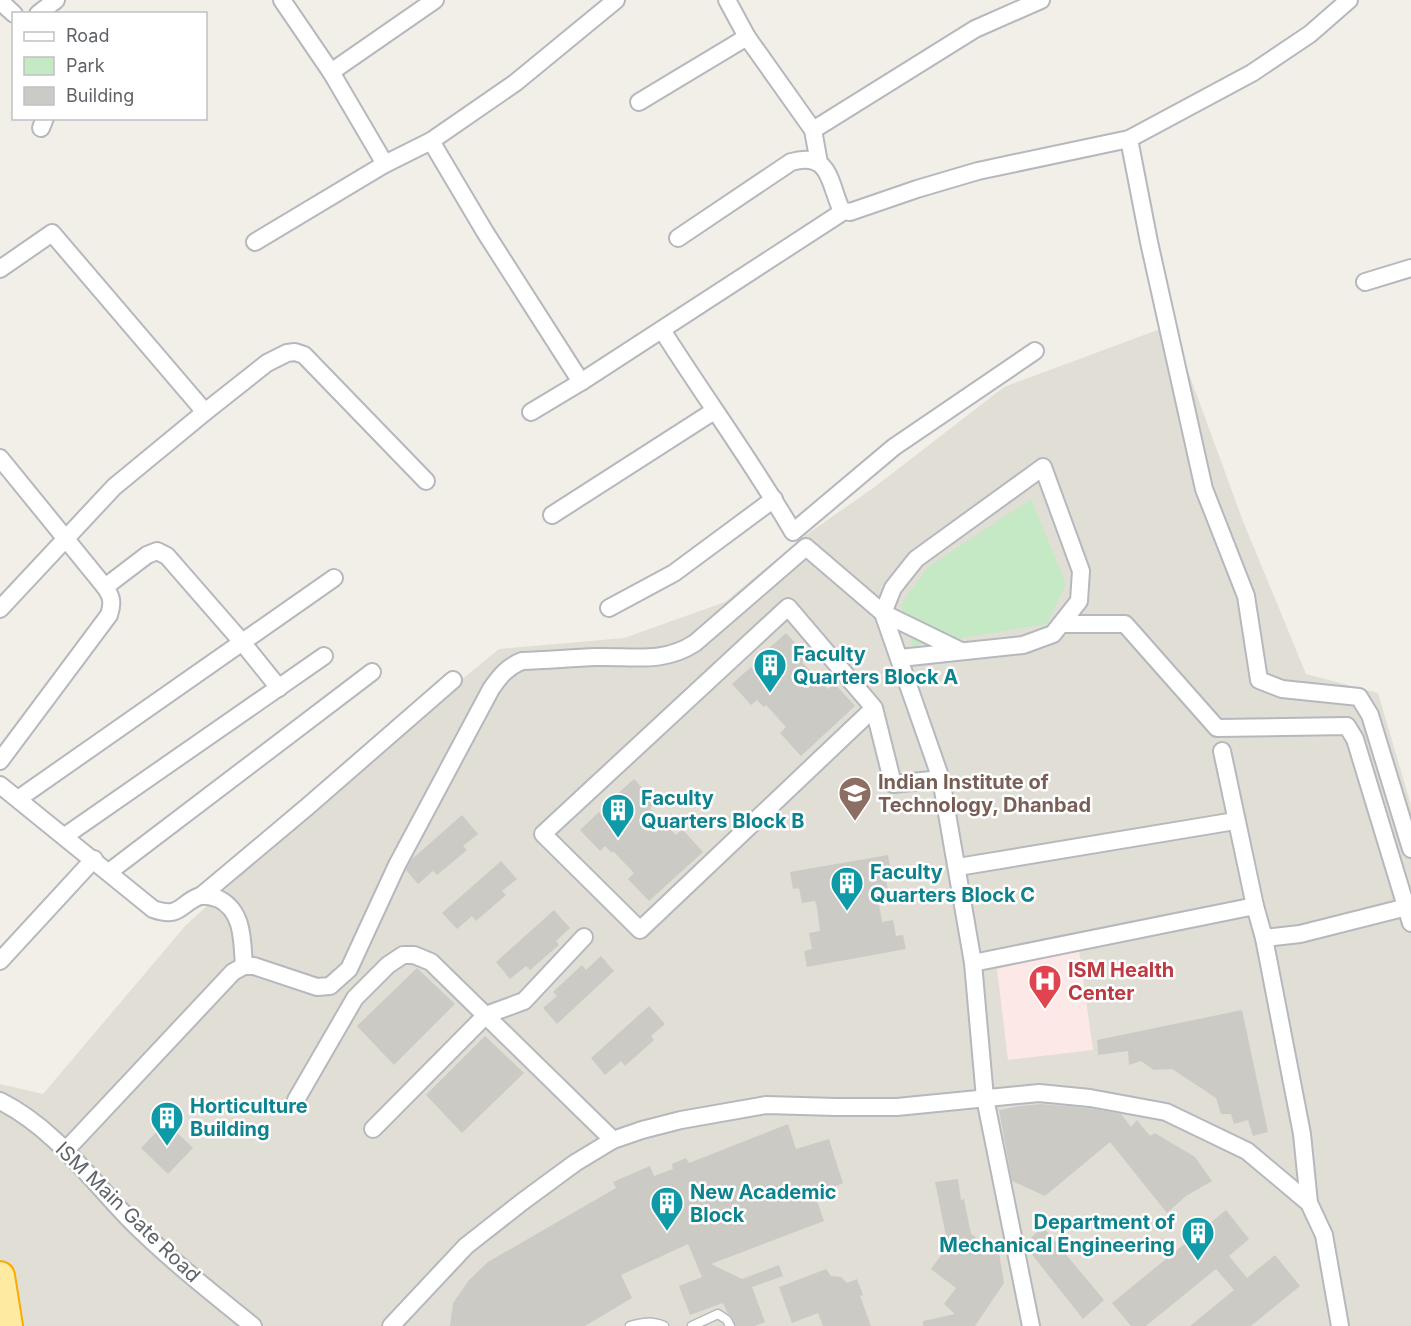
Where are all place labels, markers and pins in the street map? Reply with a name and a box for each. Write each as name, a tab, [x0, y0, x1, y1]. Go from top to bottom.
place label: Faculty Quarters Block A	[793, 642, 958, 689]
building icon: Faculty Quarters Block A	[752, 647, 788, 694]
place label: Indian Institute of Technology, Dhanbad	[878, 770, 1091, 817]
school or university icon: Indian Institute of Technology, Dhanbad	[837, 775, 873, 822]
place label: Faculty Quarters Block B	[641, 786, 805, 833]
building icon: Faculty Quarters Block B	[600, 792, 636, 839]
place label: Faculty Quarters Block C	[870, 860, 1035, 907]
building icon: Faculty Quarters Block C	[829, 865, 865, 912]
place label: ISM Health Center	[1068, 958, 1174, 1005]
hospital icon: ISM Health Center	[1027, 963, 1063, 1010]
place label: Horticulture Building	[190, 1094, 308, 1141]
building icon: Horticulture Building	[149, 1100, 185, 1147]
place label: New Academic Block	[690, 1180, 837, 1227]
building icon: New Academic Block	[649, 1185, 685, 1232]
place label: Department of Mechanical Engineering	[939, 1210, 1175, 1257]
building icon: Department of Mechanical Engineering	[1180, 1215, 1216, 1262]

